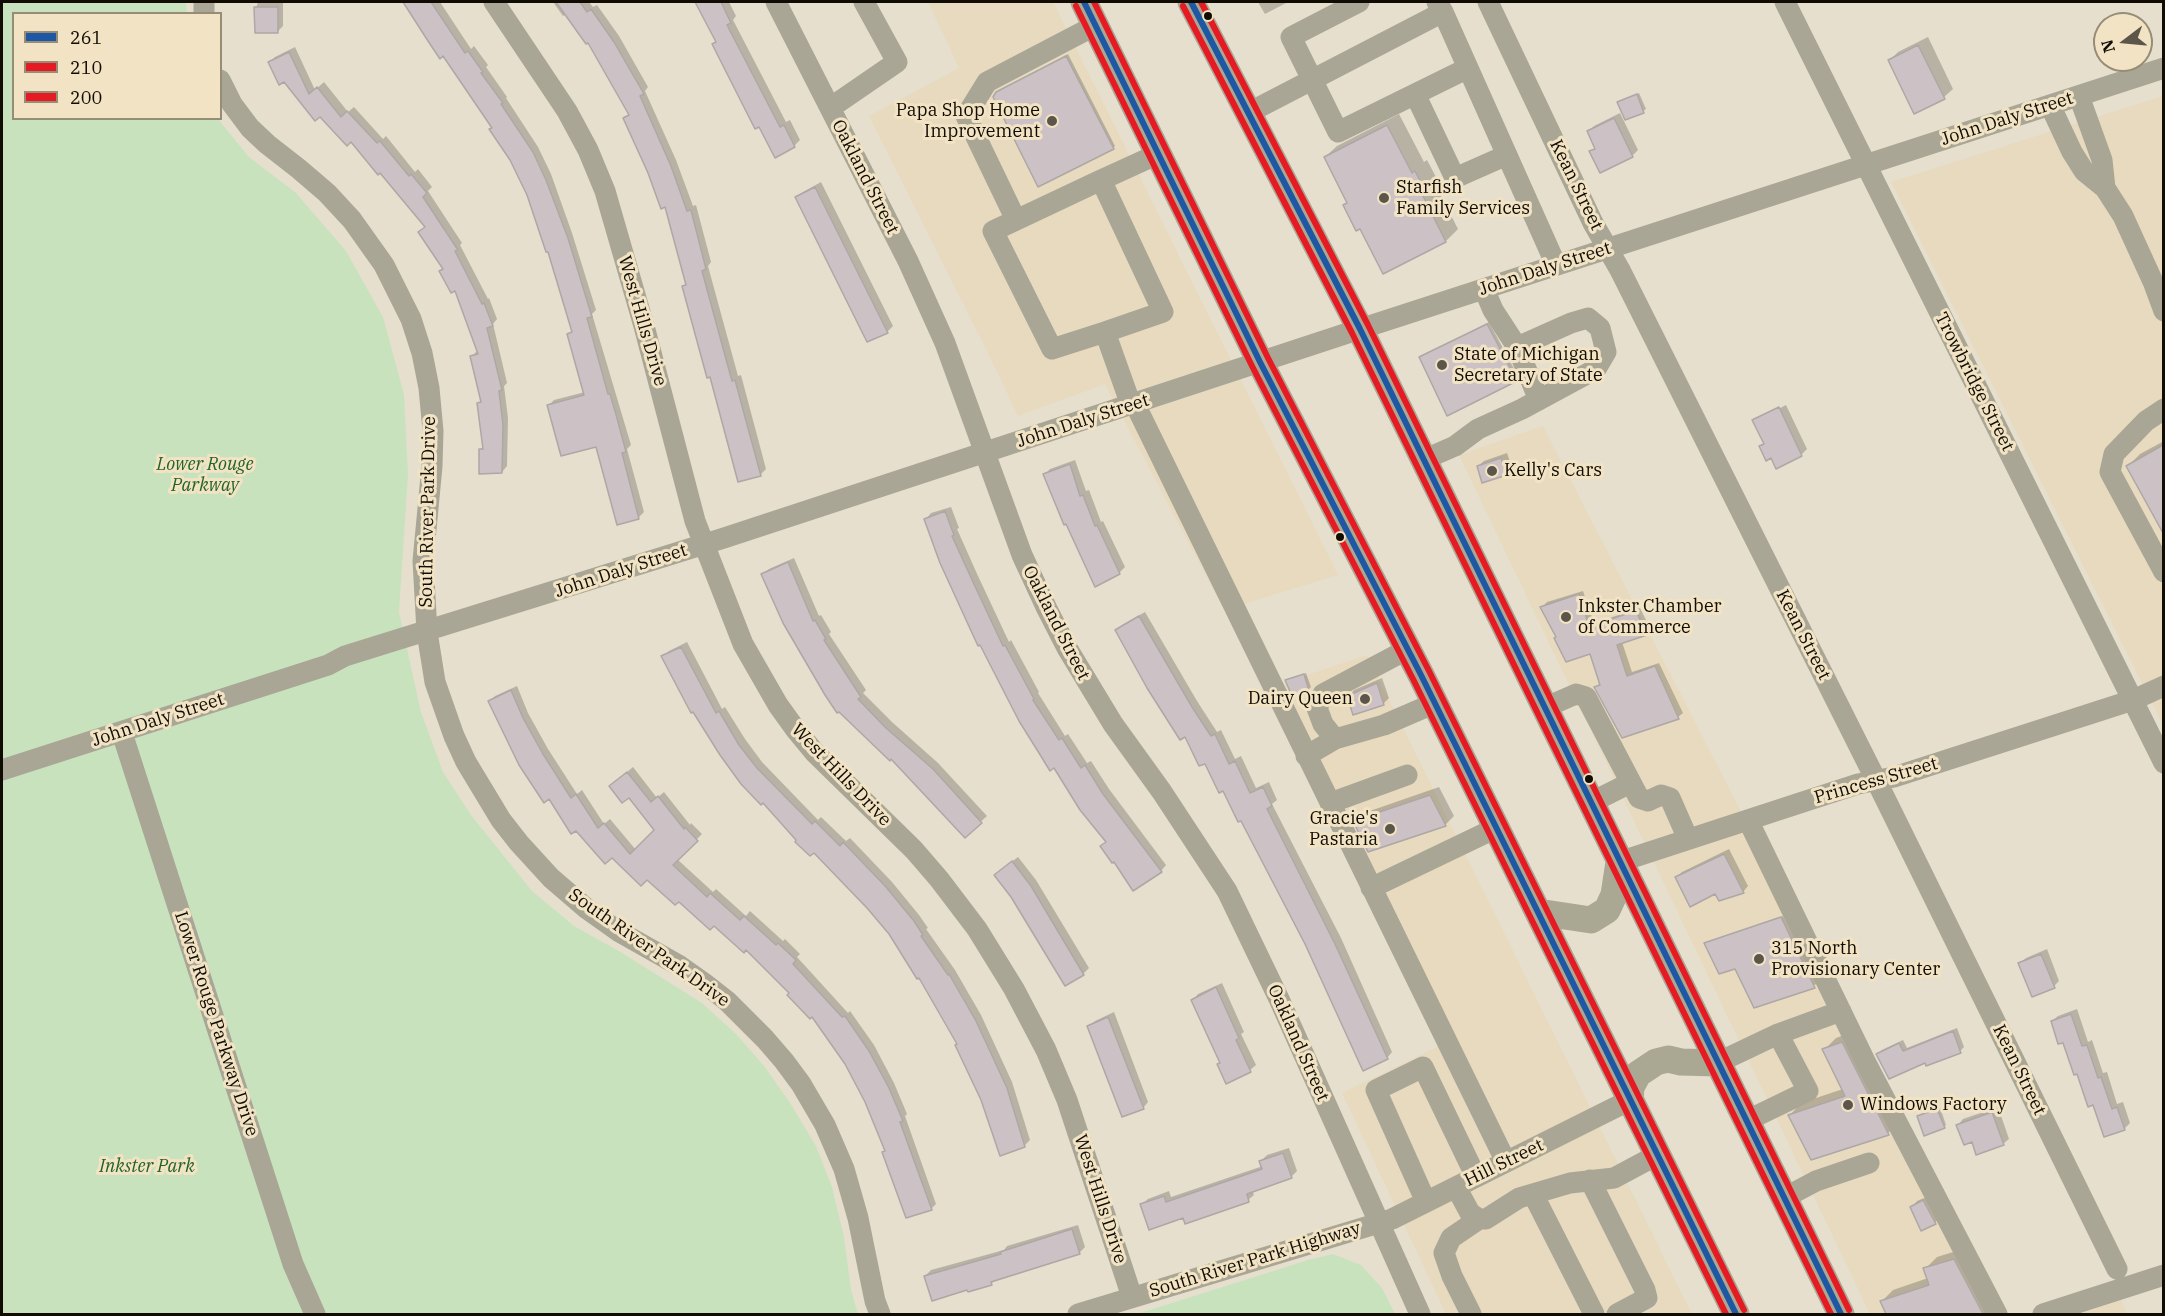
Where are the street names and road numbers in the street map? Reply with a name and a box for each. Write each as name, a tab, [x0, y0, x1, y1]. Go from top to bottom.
street label: John Daly Street	[1938, 88, 2076, 150]
street label: Oakland Street	[827, 116, 903, 238]
street label: Kean Street	[1545, 136, 1607, 234]
street label: John Daly Street	[1476, 238, 1614, 300]
street label: West Hills Drive	[613, 253, 671, 389]
street label: Trowbridge Street	[1930, 309, 2018, 455]
street label: John Daly Street	[1014, 390, 1152, 452]
street label: South River Park Drive	[416, 416, 440, 608]
street label: John Daly Street	[552, 540, 690, 602]
street label: Oakland Street	[1018, 562, 1094, 684]
street label: Kean Street	[1771, 586, 1835, 684]
street label: John Daly Street	[89, 689, 227, 751]
street label: West Hills Drive	[787, 719, 895, 831]
street label: Princess Street	[1812, 753, 1940, 809]
street label: South River Park Drive	[564, 884, 734, 1012]
street label: Lower Rouge Parkway Drive	[169, 909, 263, 1139]
street label: Oakland Street	[1263, 981, 1333, 1105]
street label: Kean Street	[1988, 1021, 2050, 1119]
street label: West Hills Drive	[1069, 1132, 1131, 1266]
street label: Hill Street	[1461, 1135, 1547, 1191]
street label: South River Park Highway	[1147, 1218, 1363, 1302]

